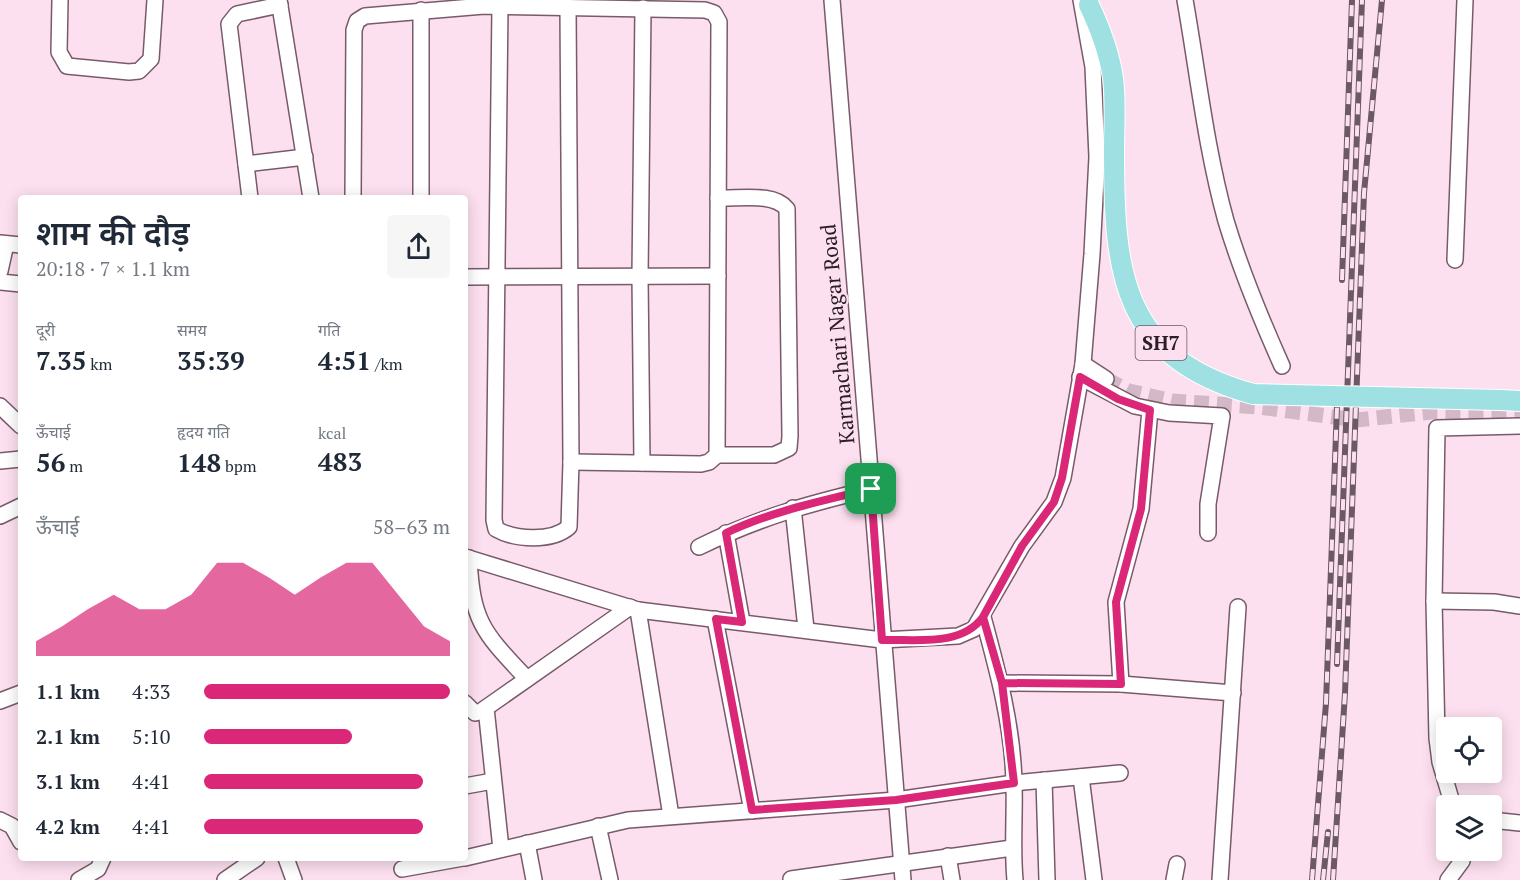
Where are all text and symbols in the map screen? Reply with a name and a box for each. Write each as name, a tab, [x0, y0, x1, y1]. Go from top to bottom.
text: शाम की दौड़	[36, 211, 190, 254]
button: share	[387, 215, 450, 278]
street label: Karmachari Nagar Road	[813, 223, 861, 445]
text: 20:18 · 7 × 1.1 km	[36, 255, 190, 282]
text: दूरी	[36, 319, 55, 341]
text: समय	[177, 319, 207, 341]
text: गति	[318, 319, 340, 341]
road number: SH7	[1136, 326, 1186, 360]
text: 7.35	[36, 343, 86, 377]
text: 35:39	[177, 343, 245, 377]
text: 4:51	[318, 343, 371, 377]
text: km	[86, 353, 112, 375]
text: /km	[371, 353, 402, 375]
text: ऊँचाई	[36, 421, 71, 443]
text: हृदय गति	[177, 421, 230, 443]
text: kcal	[318, 422, 346, 444]
text: 483	[318, 444, 362, 478]
text: 56	[36, 445, 65, 479]
text: 148	[177, 445, 221, 479]
text: m	[65, 455, 83, 477]
text: bpm	[221, 455, 257, 477]
pin	[845, 463, 896, 514]
icon: arrive	[854, 472, 887, 505]
text: ऊँचाई	[36, 513, 79, 540]
text: 58–63 m	[373, 513, 450, 540]
text: 1.1 km	[36, 678, 100, 705]
text: 4:33	[132, 678, 171, 705]
map controls	[1436, 717, 1502, 861]
button: locate	[1436, 717, 1502, 783]
text: 2.1 km	[36, 723, 100, 750]
text: 5:10	[132, 723, 171, 750]
text: 3.1 km	[36, 768, 100, 795]
text: 4:41	[132, 768, 171, 795]
button: layers	[1436, 795, 1502, 861]
text: 4.2 km	[36, 813, 100, 840]
text: 4:41	[132, 813, 171, 840]

